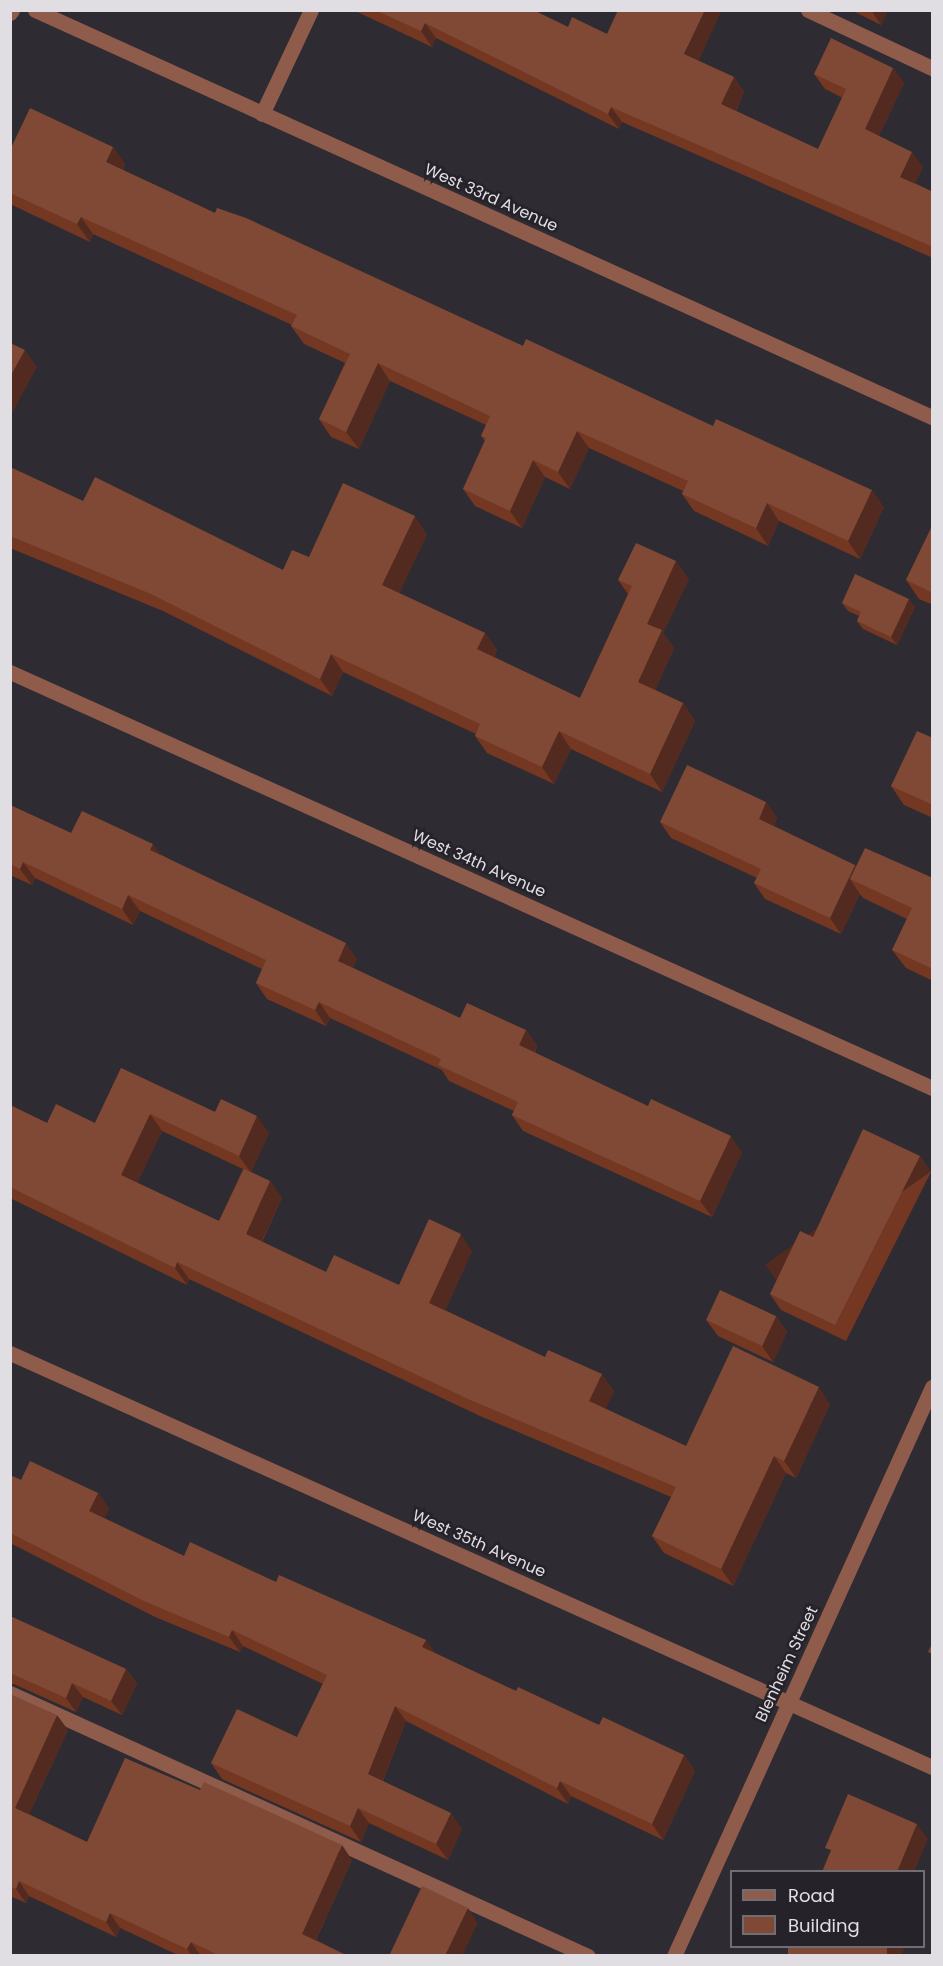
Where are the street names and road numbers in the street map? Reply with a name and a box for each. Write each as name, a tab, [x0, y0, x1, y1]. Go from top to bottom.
street label: West 33rd Avenue	[421, 160, 561, 236]
street label: West 34th Avenue	[409, 826, 549, 902]
street label: West 35th Avenue	[409, 1506, 549, 1582]
street label: Blenheim Street	[752, 1603, 822, 1725]

